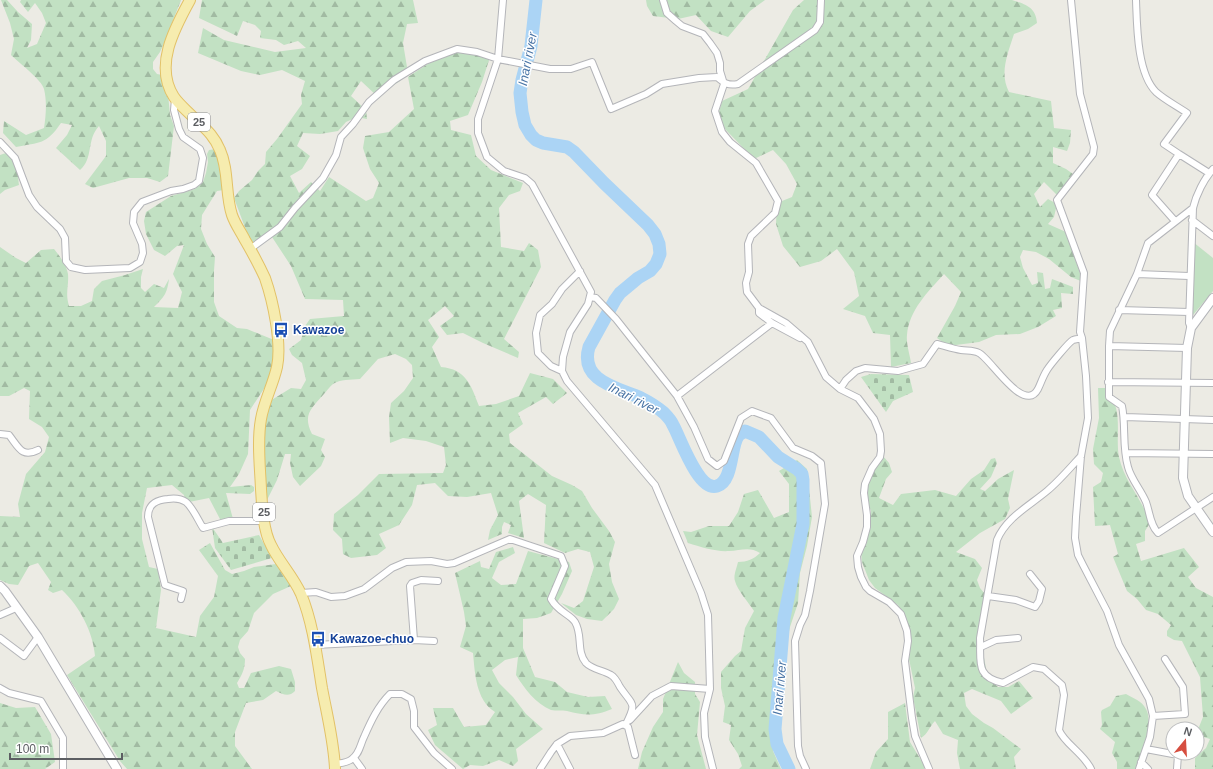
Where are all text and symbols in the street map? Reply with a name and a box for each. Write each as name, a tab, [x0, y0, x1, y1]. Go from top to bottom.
water label: Inari river	[515, 30, 540, 87]
road number: 25	[188, 113, 210, 131]
bus stop icon: Kawazoe	[272, 321, 290, 339]
place label: Kawazoe	[293, 323, 345, 337]
water label: Inari river	[606, 379, 662, 418]
road number: 25	[253, 503, 275, 521]
bus stop icon: Kawazoe-chuo	[309, 630, 327, 648]
place label: Kawazoe-chuo	[330, 632, 414, 646]
water label: Inari river	[770, 660, 789, 716]
north arrow	[1165, 721, 1205, 761]
text: N	[1182, 725, 1194, 738]
scale bar	[10, 735, 122, 761]
text: 100 m	[16, 742, 49, 756]

